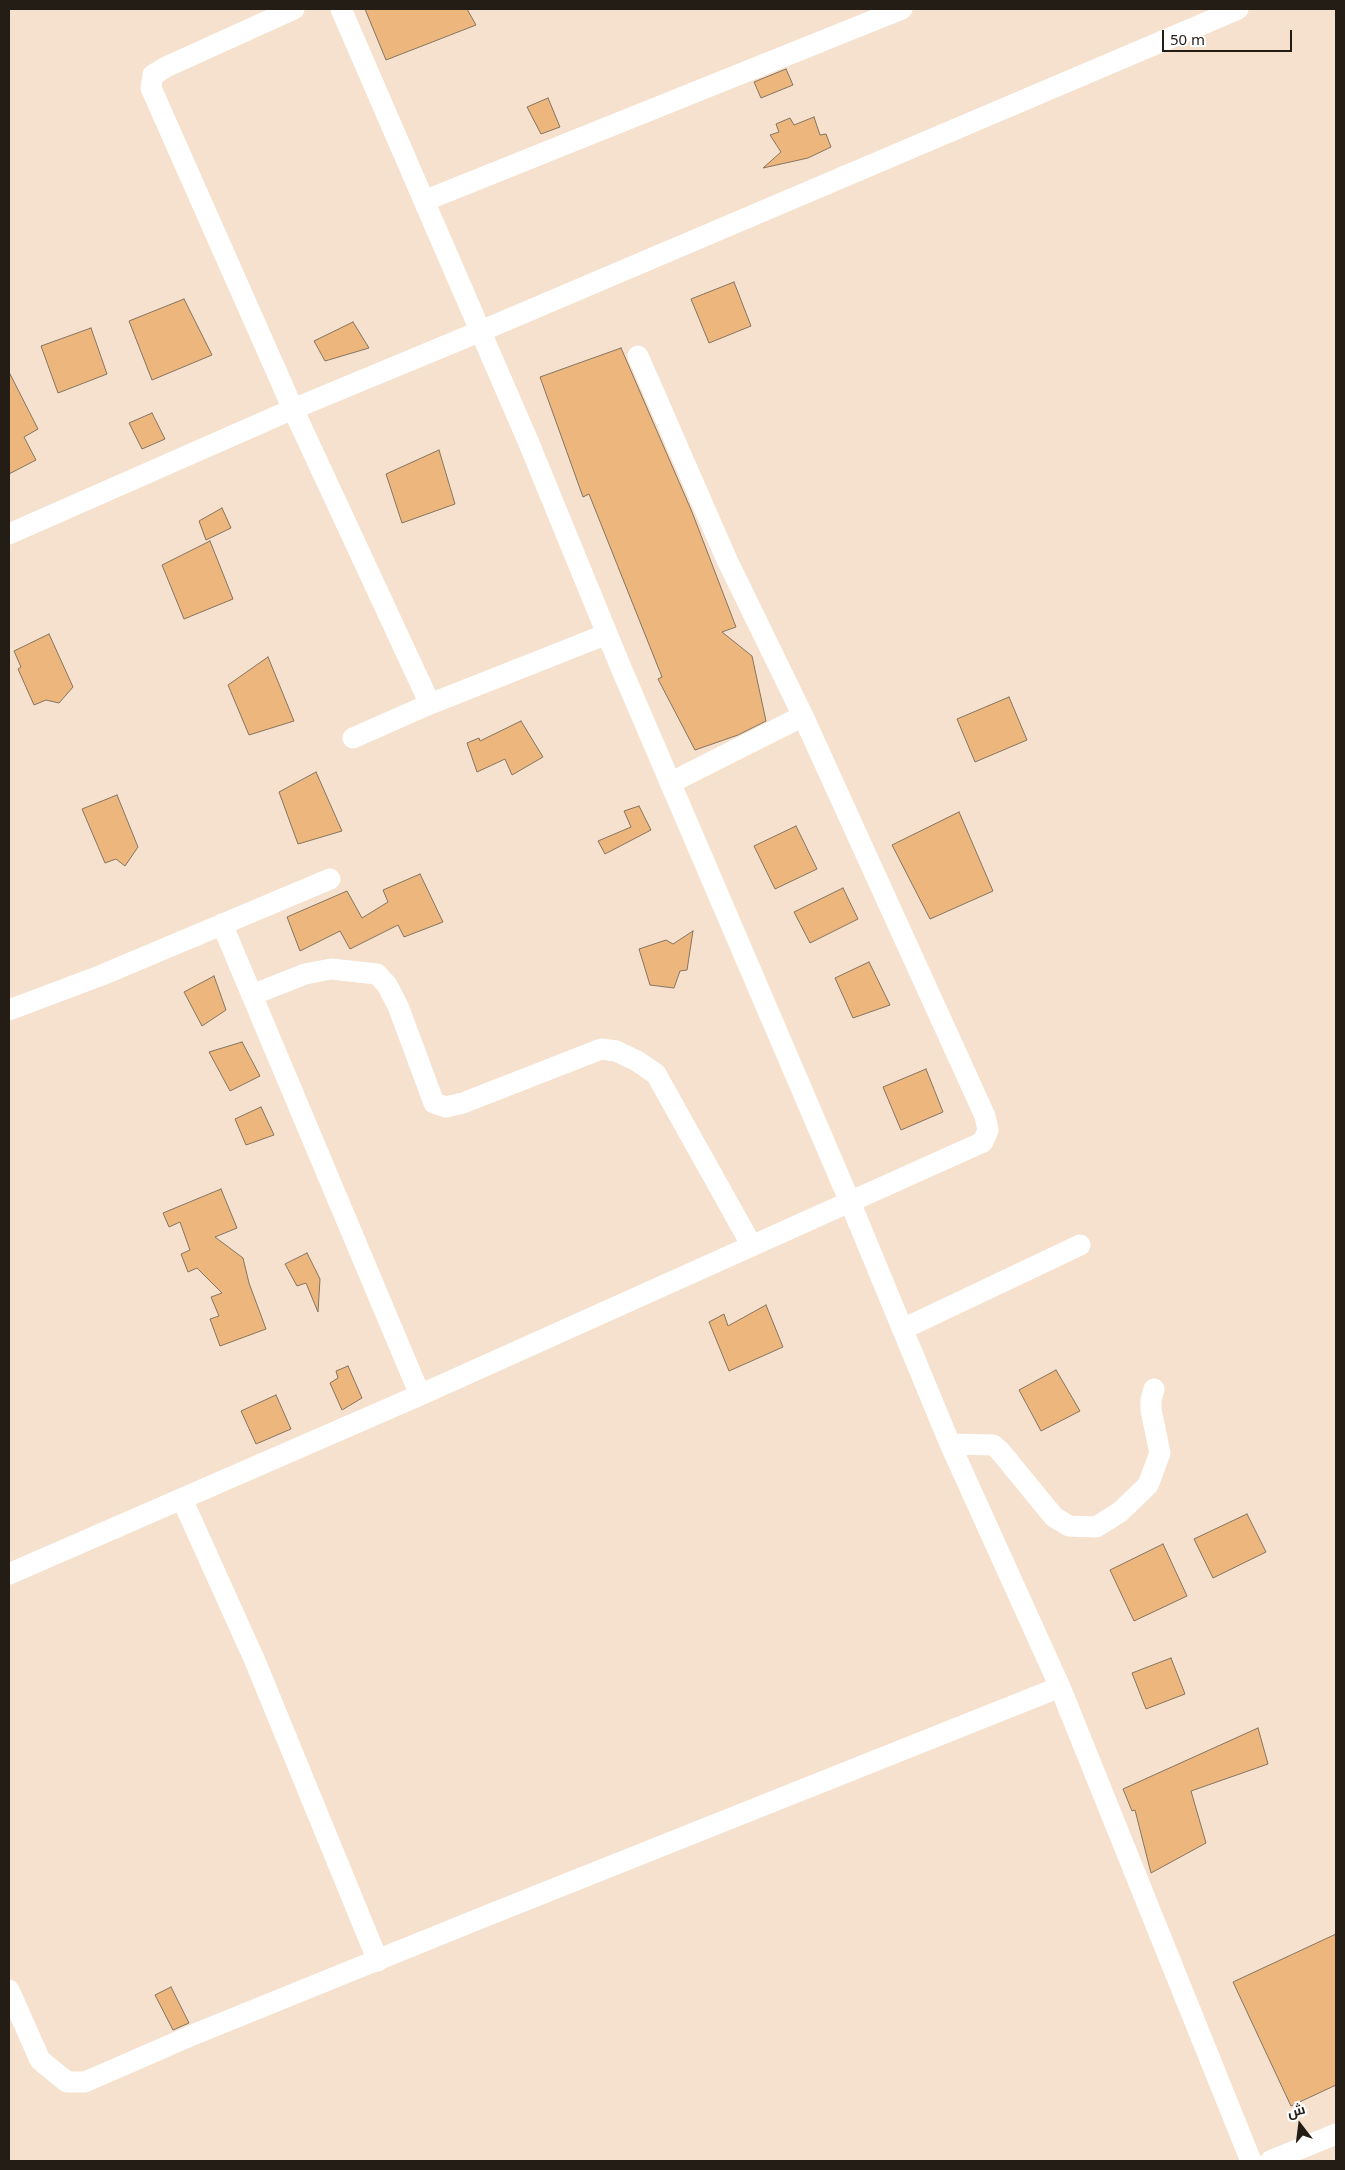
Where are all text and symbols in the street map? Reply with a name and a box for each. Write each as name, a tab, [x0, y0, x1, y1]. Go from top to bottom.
scale bar	[1165, 20, 1295, 52]
text: 50 m	[1170, 29, 1205, 49]
text: ش	[1285, 2099, 1307, 2122]
north arrow	[1275, 2100, 1325, 2150]

